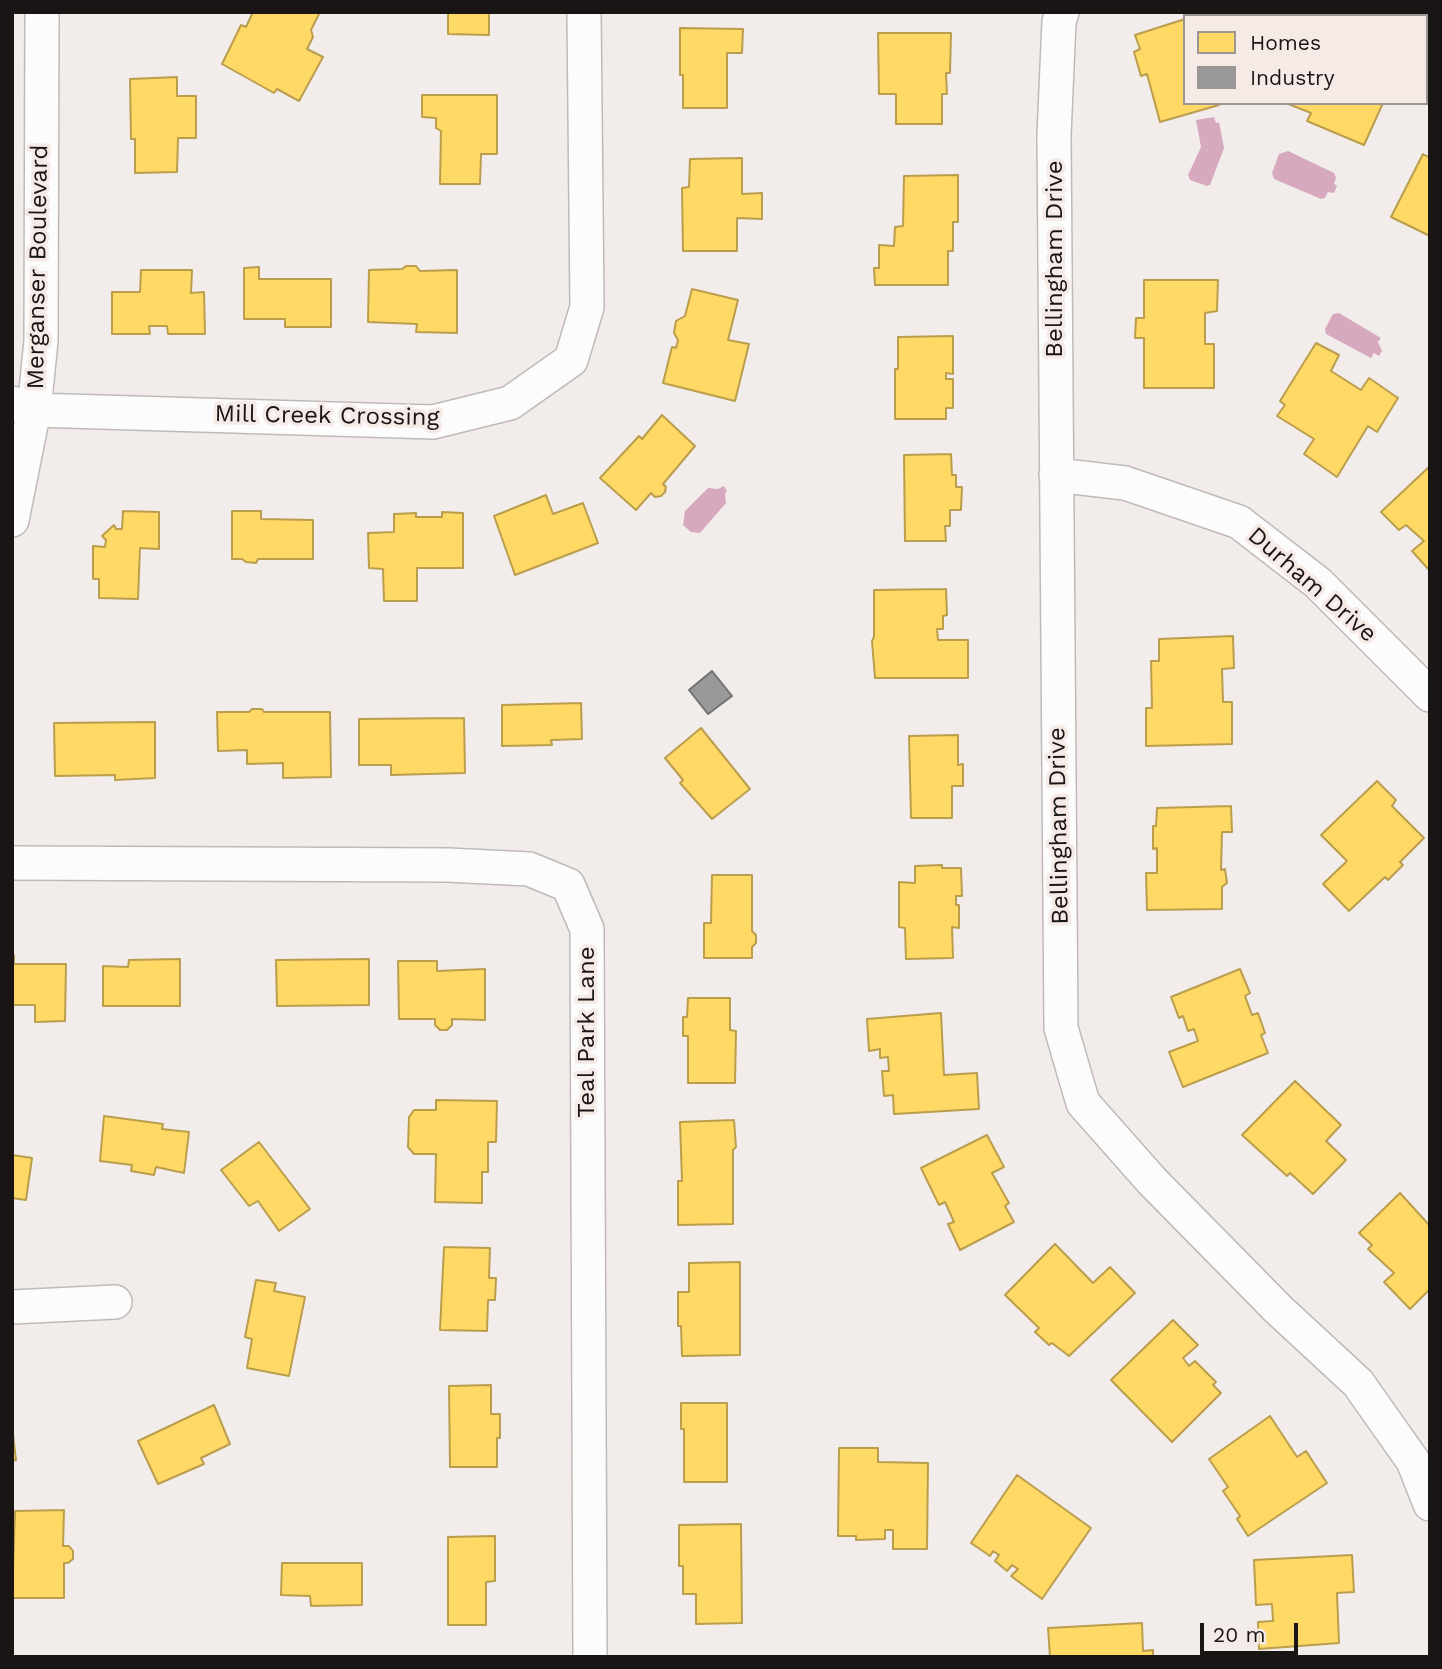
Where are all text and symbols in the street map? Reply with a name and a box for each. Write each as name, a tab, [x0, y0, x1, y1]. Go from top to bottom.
legend	[1183, 14, 1428, 105]
text: Homes	[1250, 30, 1321, 55]
text: Industry	[1250, 65, 1335, 90]
street label: Merganser Boulevard	[21, 144, 55, 390]
street label: Bellingham Drive	[1041, 160, 1069, 358]
street label: Mill Creek Crossing	[214, 400, 440, 432]
street label: Durham Drive	[1242, 521, 1382, 649]
street label: Bellingham Drive	[1043, 727, 1075, 925]
street label: Teal Park Lane	[573, 946, 601, 1118]
scale bar	[1204, 1610, 1302, 1654]
text: 20 m	[1213, 1622, 1265, 1647]

